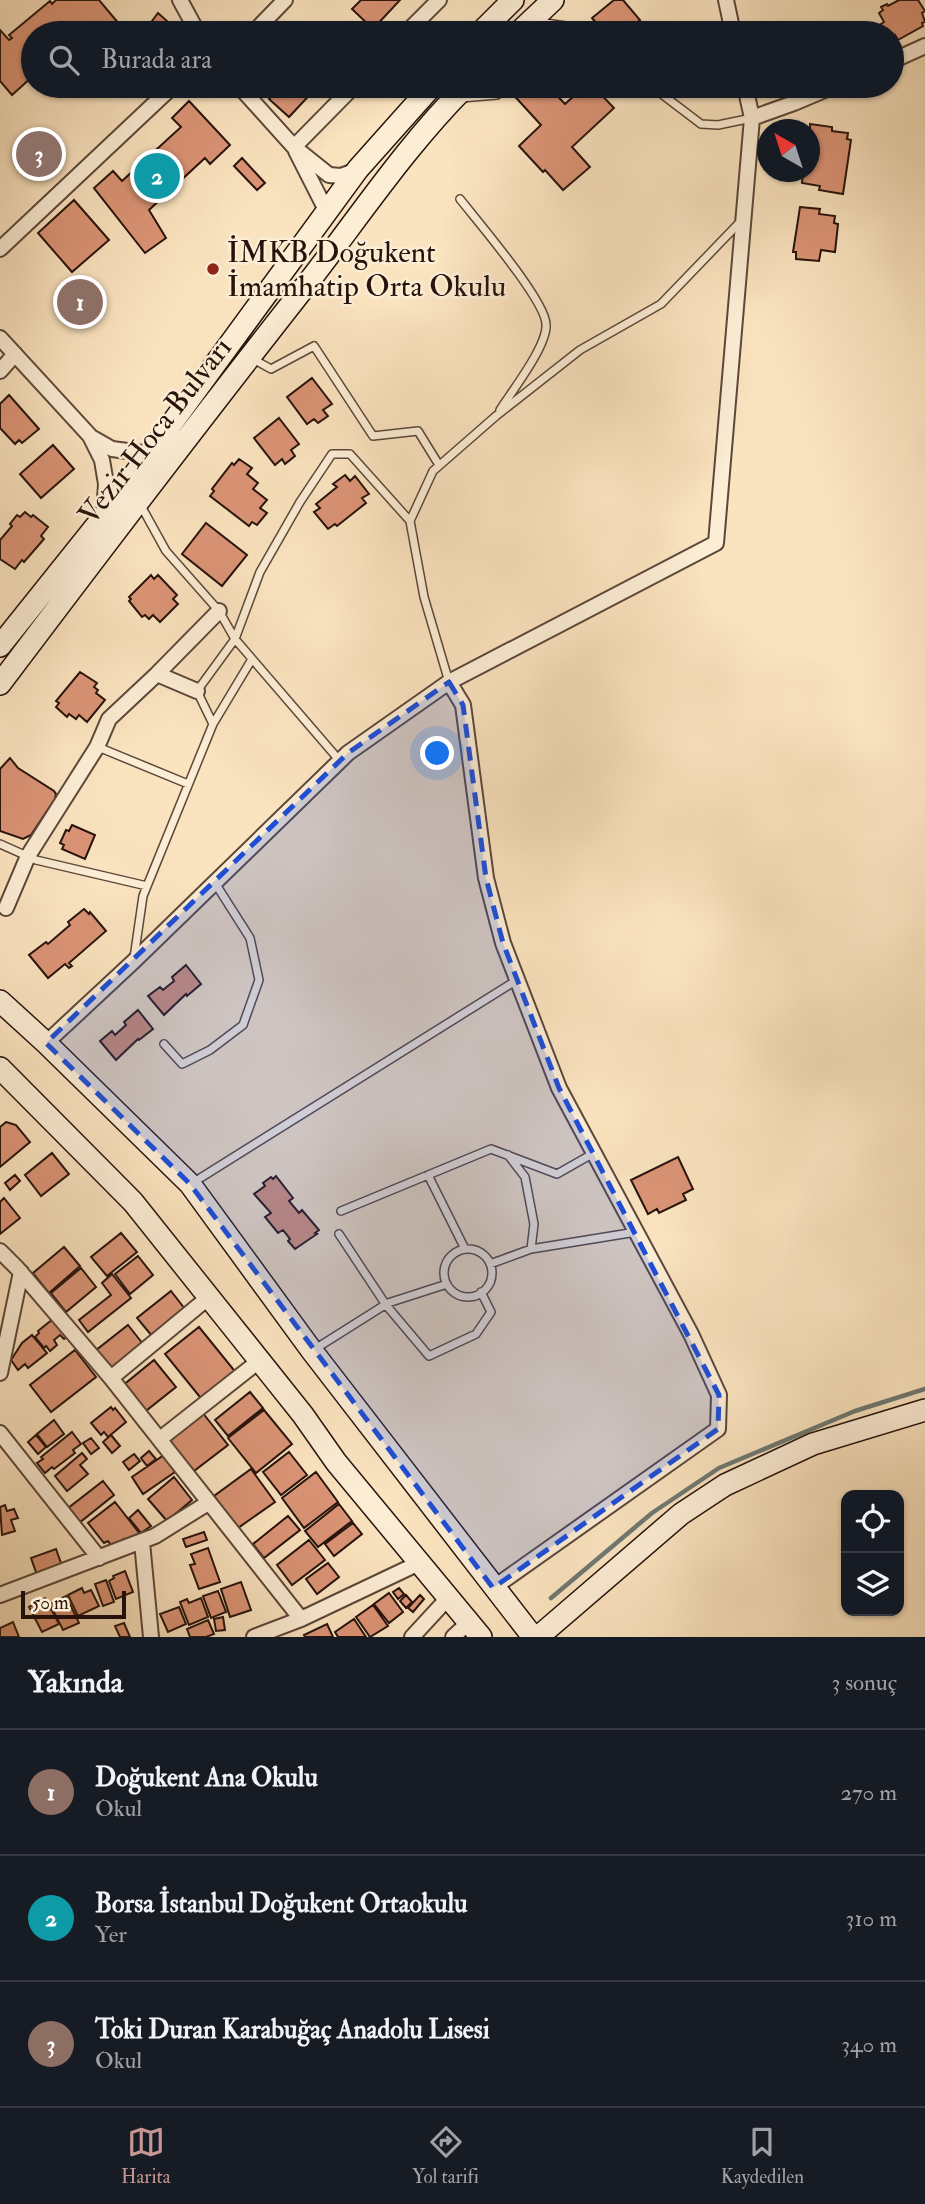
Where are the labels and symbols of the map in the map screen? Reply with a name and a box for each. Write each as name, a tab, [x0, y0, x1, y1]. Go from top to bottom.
north arrow	[757, 119, 820, 182]
pin: 3	[16, 128, 62, 180]
pin: 2	[134, 150, 180, 202]
place label: İMKB Doğukent İmamhatip Orta Okulu	[227, 234, 506, 305]
marker: İMKB Doğukent İmamhatip Orta Okulu	[205, 261, 221, 277]
pin: 1	[57, 276, 103, 328]
street label: Vezir Hoca Bulvarı	[70, 330, 240, 532]
your location	[420, 736, 454, 770]
scale bar	[21, 1588, 126, 1620]

